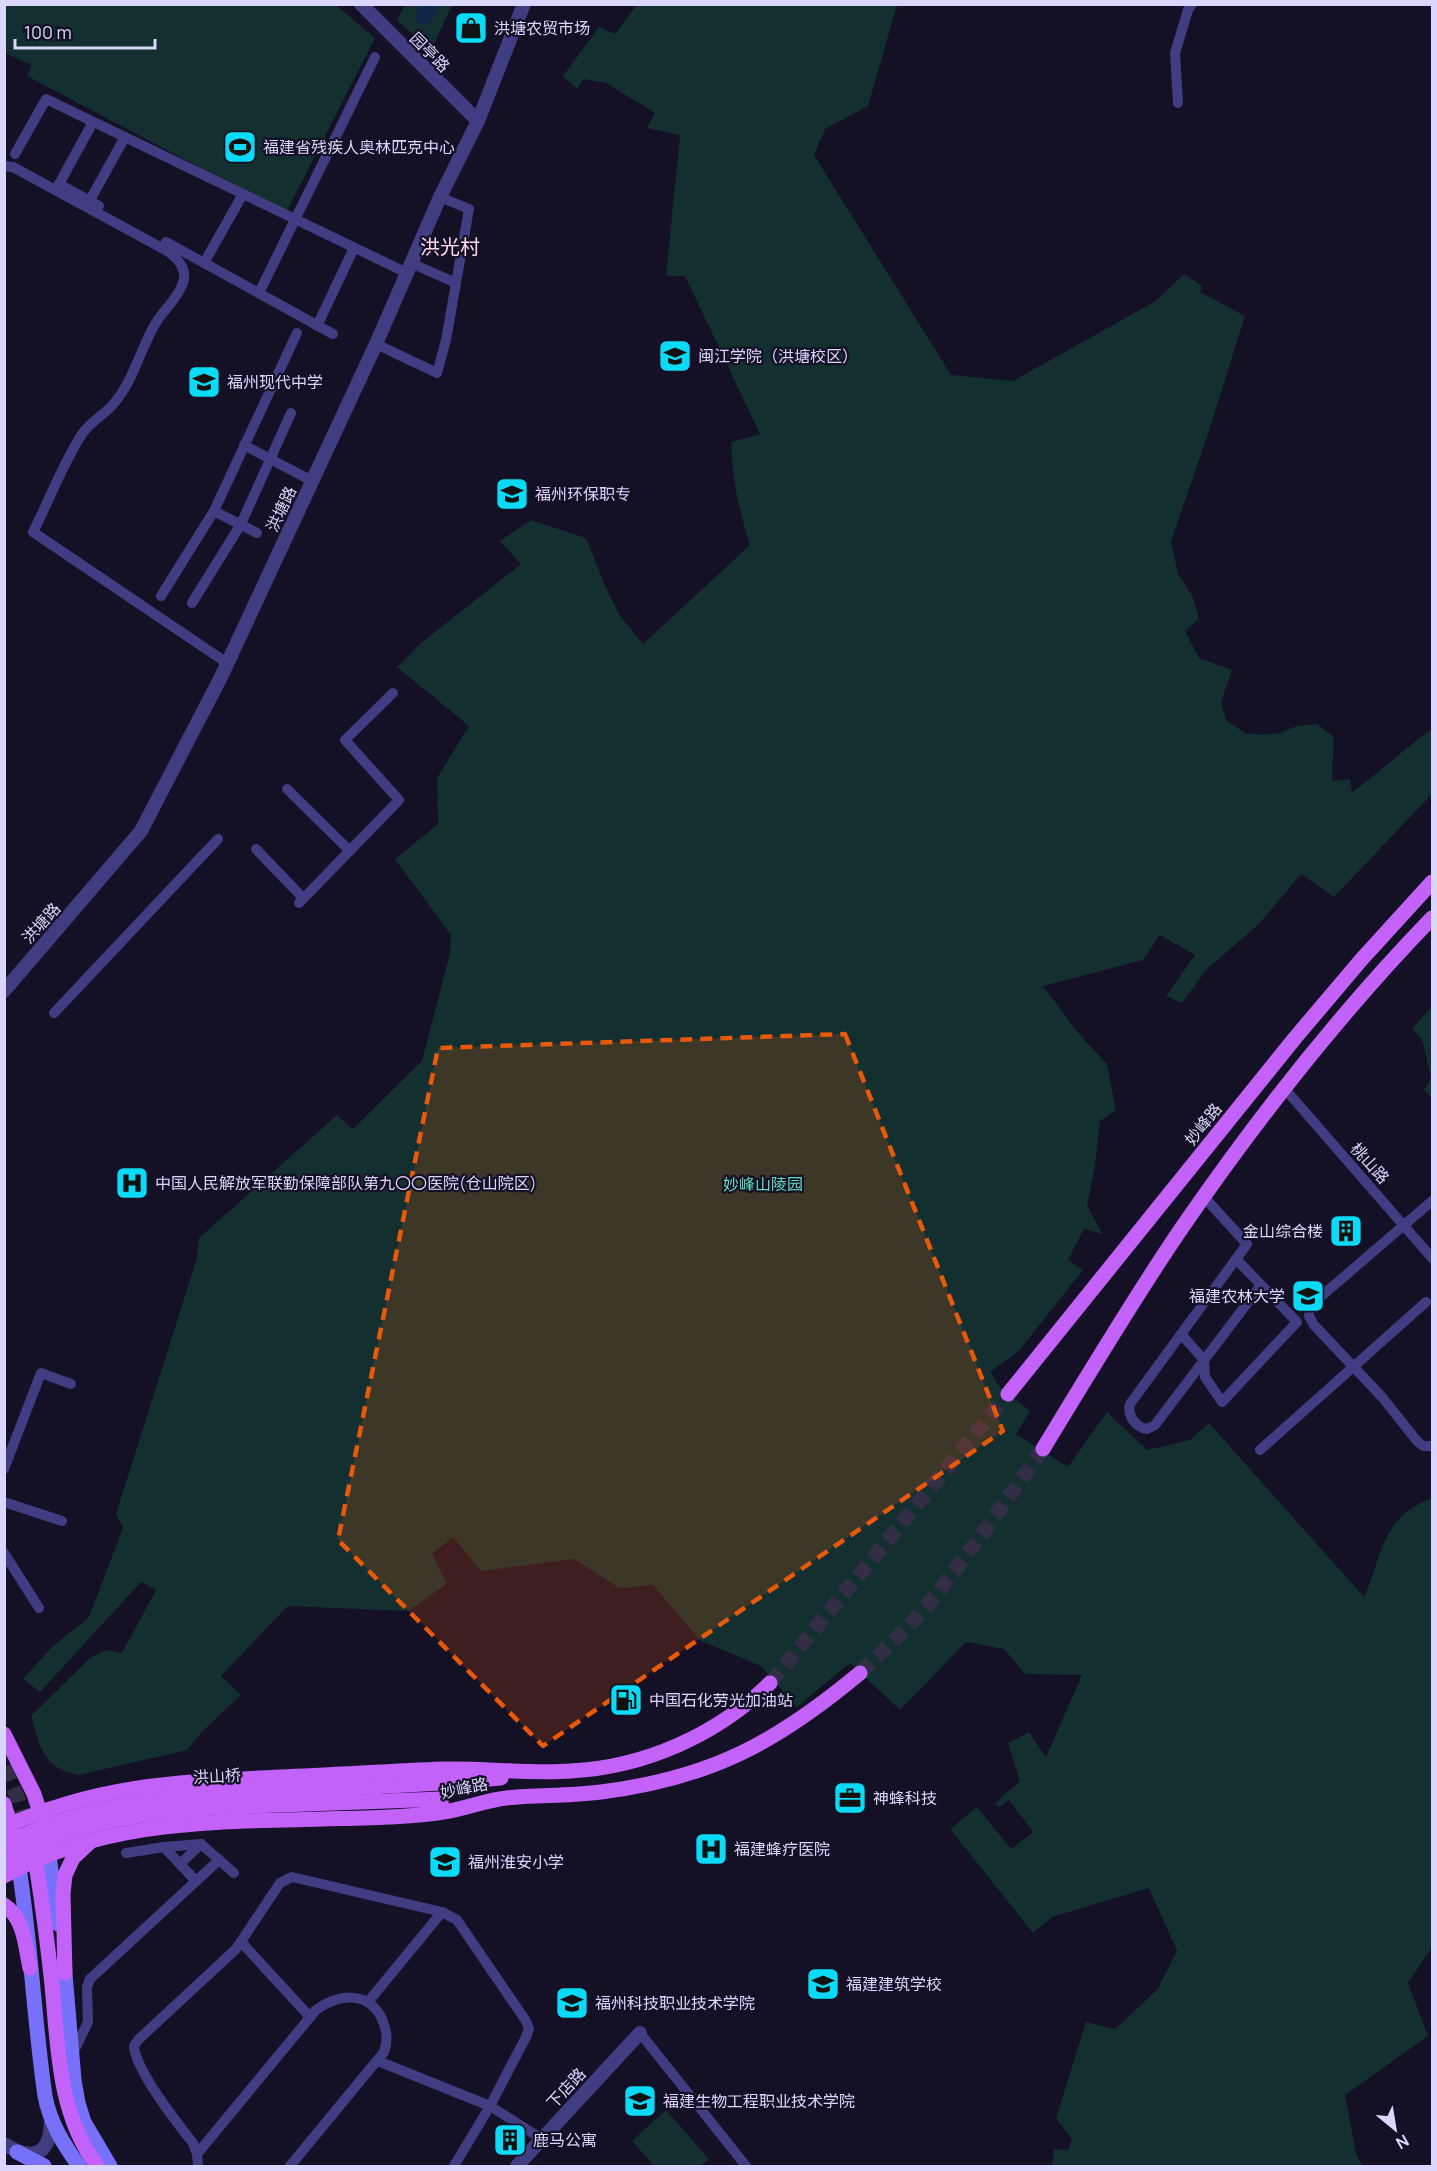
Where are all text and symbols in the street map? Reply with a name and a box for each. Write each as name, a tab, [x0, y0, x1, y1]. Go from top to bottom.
shop icon: 洪塘农贸市场	[453, 10, 489, 46]
scale bar	[15, 12, 154, 50]
place label: 洪塘农贸市场	[494, 17, 590, 39]
text: 100 m	[24, 20, 72, 44]
street label: 园亭路	[405, 27, 455, 77]
sports icon: 福建省残疾人奥林匹克中心	[222, 129, 258, 165]
place label: 福建省残疾人奥林匹克中心	[263, 136, 455, 158]
district label: 洪光村	[420, 233, 480, 260]
school or university icon: 闽江学院（洪塘校区）	[657, 338, 693, 374]
place label: 闽江学院（洪塘校区）	[698, 345, 858, 367]
school or university icon: 福州现代中学	[186, 364, 222, 400]
place label: 福州现代中学	[227, 371, 323, 393]
school or university icon: 福州环保职专	[494, 476, 530, 512]
street label: 洪塘路	[261, 483, 301, 535]
place label: 福州环保职专	[535, 483, 631, 505]
street label: 洪塘路	[17, 898, 65, 948]
street label: 妙峰路	[1180, 1098, 1226, 1150]
street label: 桃山路	[1346, 1138, 1394, 1188]
hospital icon: 中国人民解放军联勤保障部队第九〇〇医院(仓山院区)	[114, 1165, 150, 1201]
place label: 中国人民解放军联勤保障部队第九〇〇医院(仓山院区)	[155, 1172, 537, 1194]
park label: 妙峰山陵园	[723, 1173, 803, 1195]
building icon: 金山综合楼	[1328, 1213, 1364, 1249]
place label: 金山综合楼	[1243, 1220, 1323, 1242]
school or university icon: 福建农林大学	[1290, 1278, 1326, 1314]
place label: 福建农林大学	[1189, 1285, 1285, 1307]
fuel station icon: 中国石化劳光加油站	[608, 1682, 644, 1718]
place label: 中国石化劳光加油站	[649, 1689, 793, 1711]
street label: 洪山桥	[192, 1764, 242, 1788]
street label: 妙峰路	[438, 1772, 490, 1804]
office icon: 神蜂科技	[832, 1780, 868, 1816]
place label: 神蜂科技	[873, 1787, 937, 1809]
hospital icon: 福建蜂疗医院	[693, 1831, 729, 1867]
place label: 福建蜂疗医院	[734, 1838, 830, 1860]
school or university icon: 福州淮安小学	[427, 1844, 463, 1880]
place label: 福州淮安小学	[468, 1851, 564, 1873]
school or university icon: 福建建筑学校	[805, 1966, 841, 2002]
place label: 福建建筑学校	[846, 1973, 942, 1995]
school or university icon: 福州科技职业技术学院	[554, 1985, 590, 2021]
place label: 福州科技职业技术学院	[595, 1992, 755, 2014]
street label: 下店路	[542, 2063, 590, 2113]
school or university icon: 福建生物工程职业技术学院	[622, 2083, 658, 2119]
place label: 福建生物工程职业技术学院	[663, 2090, 855, 2112]
north arrow	[1365, 2099, 1425, 2159]
building icon: 鹿马公寓	[492, 2122, 528, 2158]
place label: 鹿马公寓	[533, 2129, 597, 2151]
text: N	[1392, 2130, 1413, 2154]

